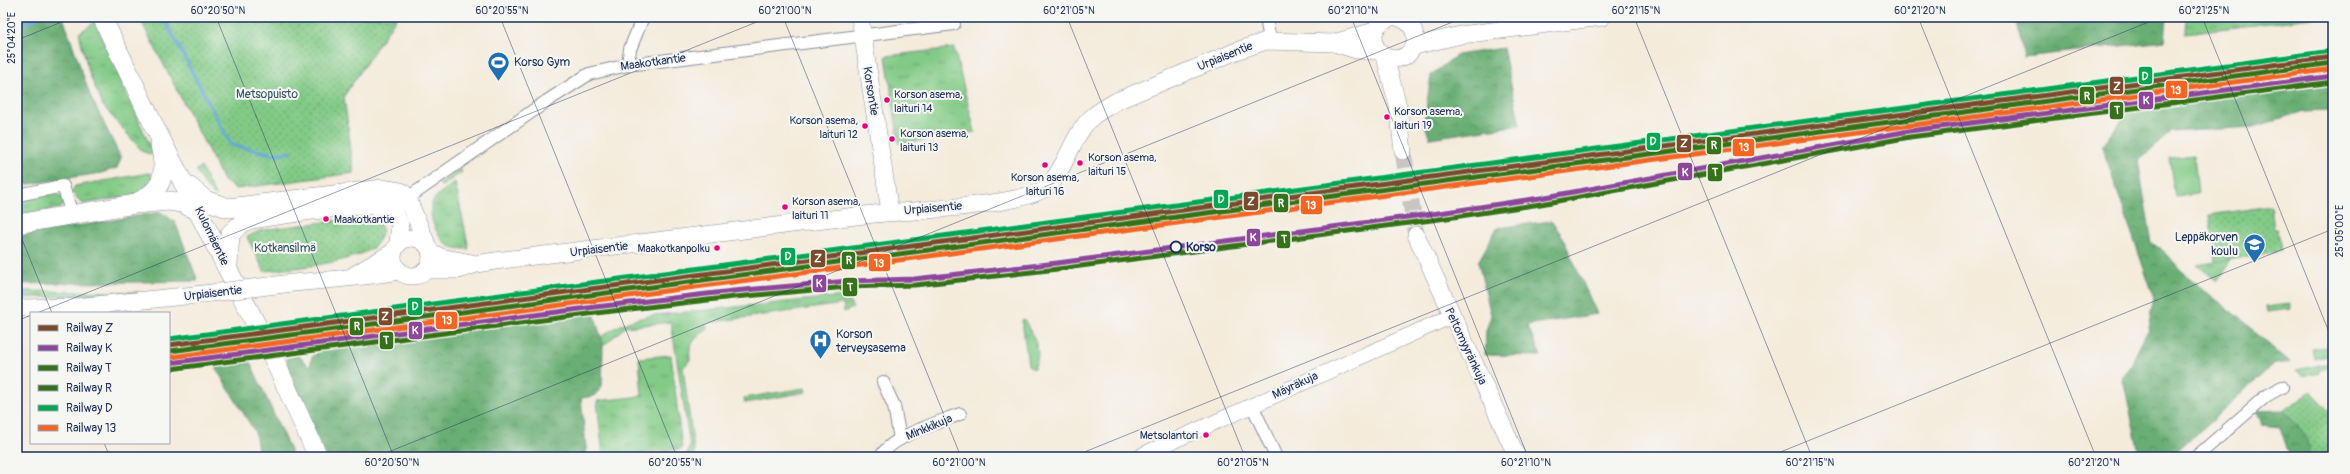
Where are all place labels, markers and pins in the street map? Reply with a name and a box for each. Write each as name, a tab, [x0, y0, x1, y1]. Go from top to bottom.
sports icon: Korso Gym	[486, 49, 512, 82]
place label: Korso Gym	[514, 55, 570, 70]
place label: Korson asema, laituri 14	[894, 88, 963, 115]
marker: Korson asema, laituri 14	[882, 95, 892, 105]
place label: Korson asema, laituri 19	[1394, 105, 1463, 132]
marker: Korson asema, laituri 19	[1382, 112, 1392, 122]
place label: Korson asema, laituri 12	[789, 114, 858, 141]
marker: Korson asema, laituri 12	[860, 121, 870, 131]
place label: Korson asema, laituri 13	[900, 127, 969, 154]
marker: Korson asema, laituri 13	[887, 134, 897, 144]
place label: Korson asema, laituri 15	[1088, 151, 1157, 178]
marker: Korson asema, laituri 15	[1075, 158, 1085, 168]
marker: Korson asema, laituri 16	[1040, 160, 1050, 170]
place label: Korson asema, laituri 16	[1011, 171, 1079, 198]
place label: Korson asema, laituri 11	[792, 195, 861, 222]
marker: Korson asema, laituri 11	[780, 202, 790, 212]
place label: Maakotkantie	[334, 213, 395, 226]
marker: Maakotkantie	[321, 214, 331, 224]
place label: Leppäkorven koulu	[2175, 230, 2238, 259]
school or university icon: Leppäkorven koulu	[2241, 231, 2267, 264]
marker: Korso	[1169, 240, 1183, 254]
place label: Korso	[1186, 240, 1216, 255]
place label: Maakotkanpolku	[637, 242, 710, 255]
marker: Maakotkanpolku	[712, 243, 722, 253]
place label: Korson terveysasema	[835, 327, 906, 356]
hospital icon: Korson terveysasema	[807, 328, 833, 361]
place label: Metsolantori	[1140, 429, 1198, 442]
marker: Metsolantori	[1201, 430, 1211, 440]

